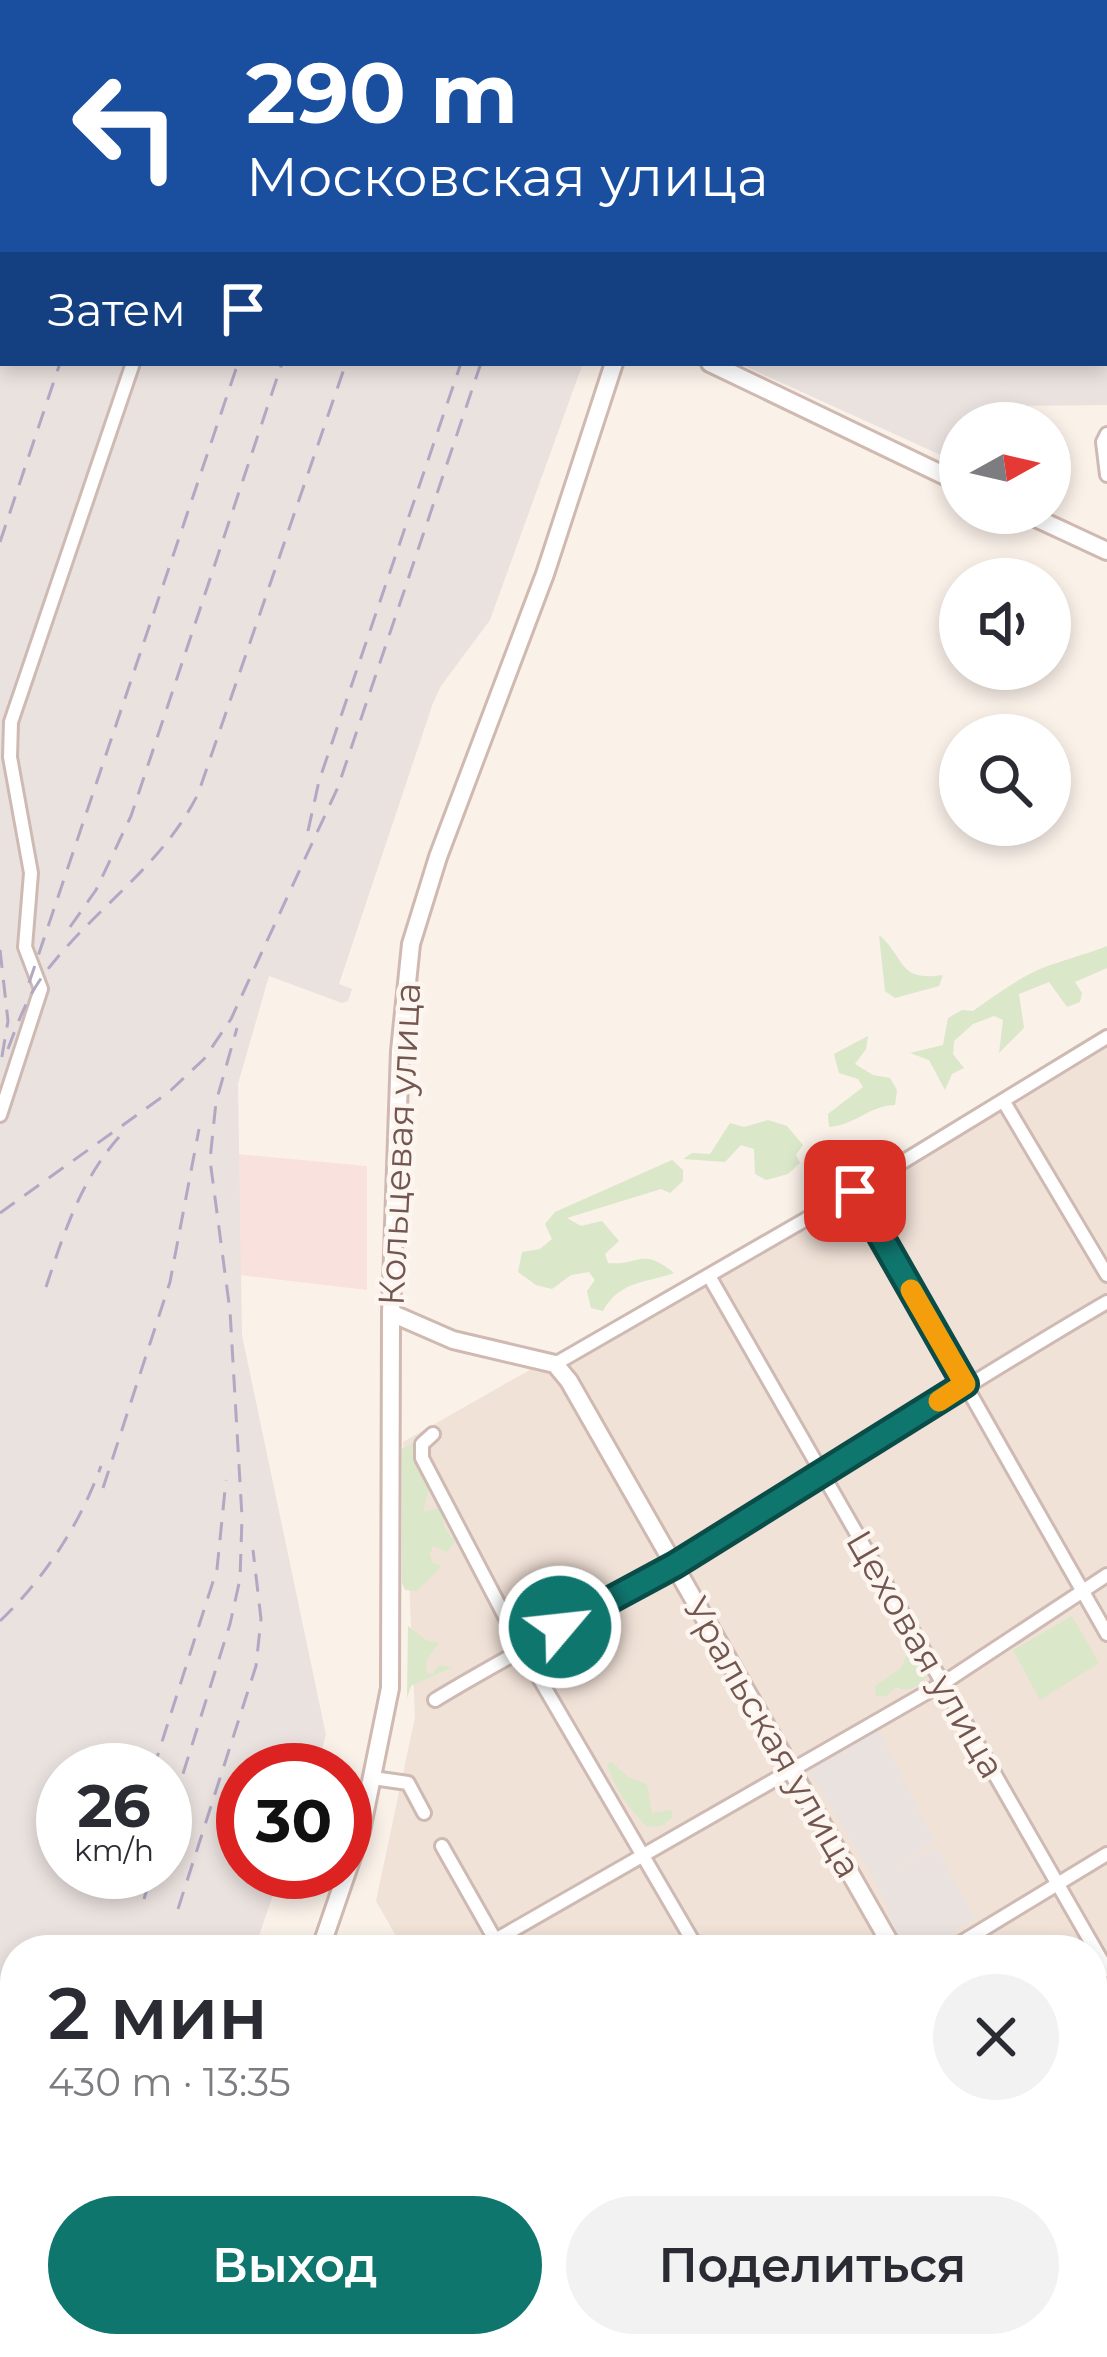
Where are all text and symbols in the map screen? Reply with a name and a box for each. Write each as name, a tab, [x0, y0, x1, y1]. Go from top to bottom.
text: 290 m	[246, 42, 518, 144]
icon: left	[48, 48, 204, 204]
text: Московская улица	[246, 144, 769, 210]
icon: arrive	[210, 276, 276, 342]
text: Затем	[48, 282, 186, 337]
north arrow	[939, 402, 1071, 534]
map controls	[939, 402, 1071, 846]
button: sound	[939, 558, 1071, 690]
button: search	[939, 714, 1071, 846]
street label: Кольцевая улица	[369, 981, 429, 1307]
pin	[804, 1140, 906, 1242]
icon: arrive	[822, 1158, 888, 1224]
street label: Цеховая улица	[837, 1522, 1015, 1786]
position arrow	[497, 1564, 623, 1690]
street label: Уральская улица	[675, 1589, 871, 1885]
speed limit sign: 30	[216, 1743, 372, 1899]
text: 26	[77, 1769, 151, 1842]
text: km/h	[74, 1832, 154, 1869]
text: 2 мин	[48, 1969, 268, 2057]
button: close	[933, 1974, 1059, 2100]
text: 430 m · 13:35	[48, 2058, 291, 2106]
button: Выход	[48, 2196, 542, 2334]
button: Поделиться	[566, 2196, 1059, 2334]

